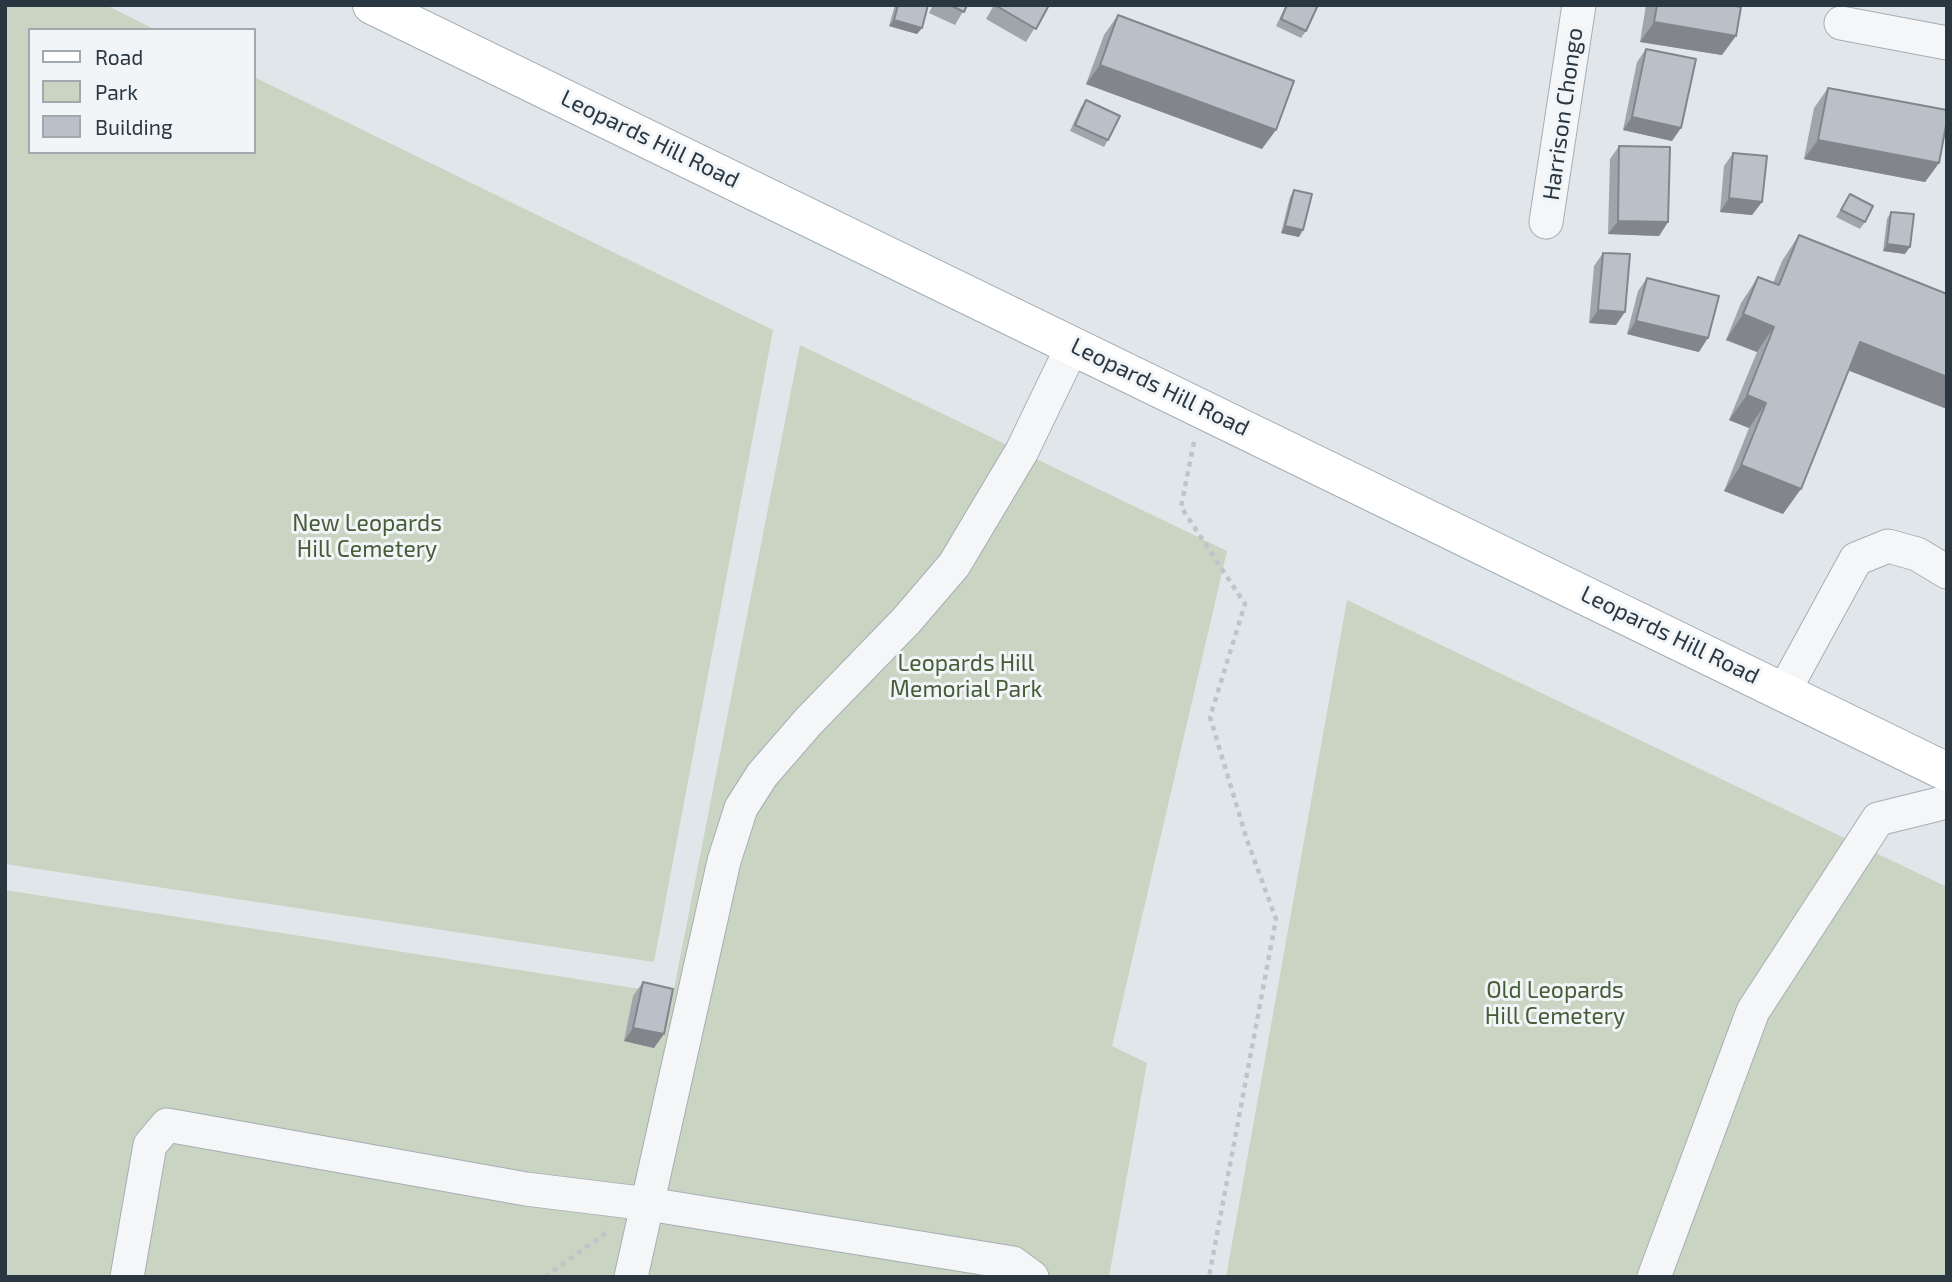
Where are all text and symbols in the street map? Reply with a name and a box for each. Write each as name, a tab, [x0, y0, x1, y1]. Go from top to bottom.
street label: Harrison Chongo	[1537, 26, 1589, 202]
legend	[28, 28, 256, 154]
text: Road	[95, 44, 143, 69]
text: Park	[95, 79, 138, 104]
street label: Leopards Hill Road	[556, 84, 744, 194]
text: Building	[95, 114, 173, 139]
street label: Leopards Hill Road	[1066, 332, 1254, 442]
park label: New Leopards Hill Cemetery	[292, 509, 442, 563]
street label: Leopards Hill Road	[1576, 580, 1764, 690]
park label: Leopards Hill Memorial Park	[890, 649, 1042, 703]
park label: Old Leopards Hill Cemetery	[1485, 976, 1625, 1030]

